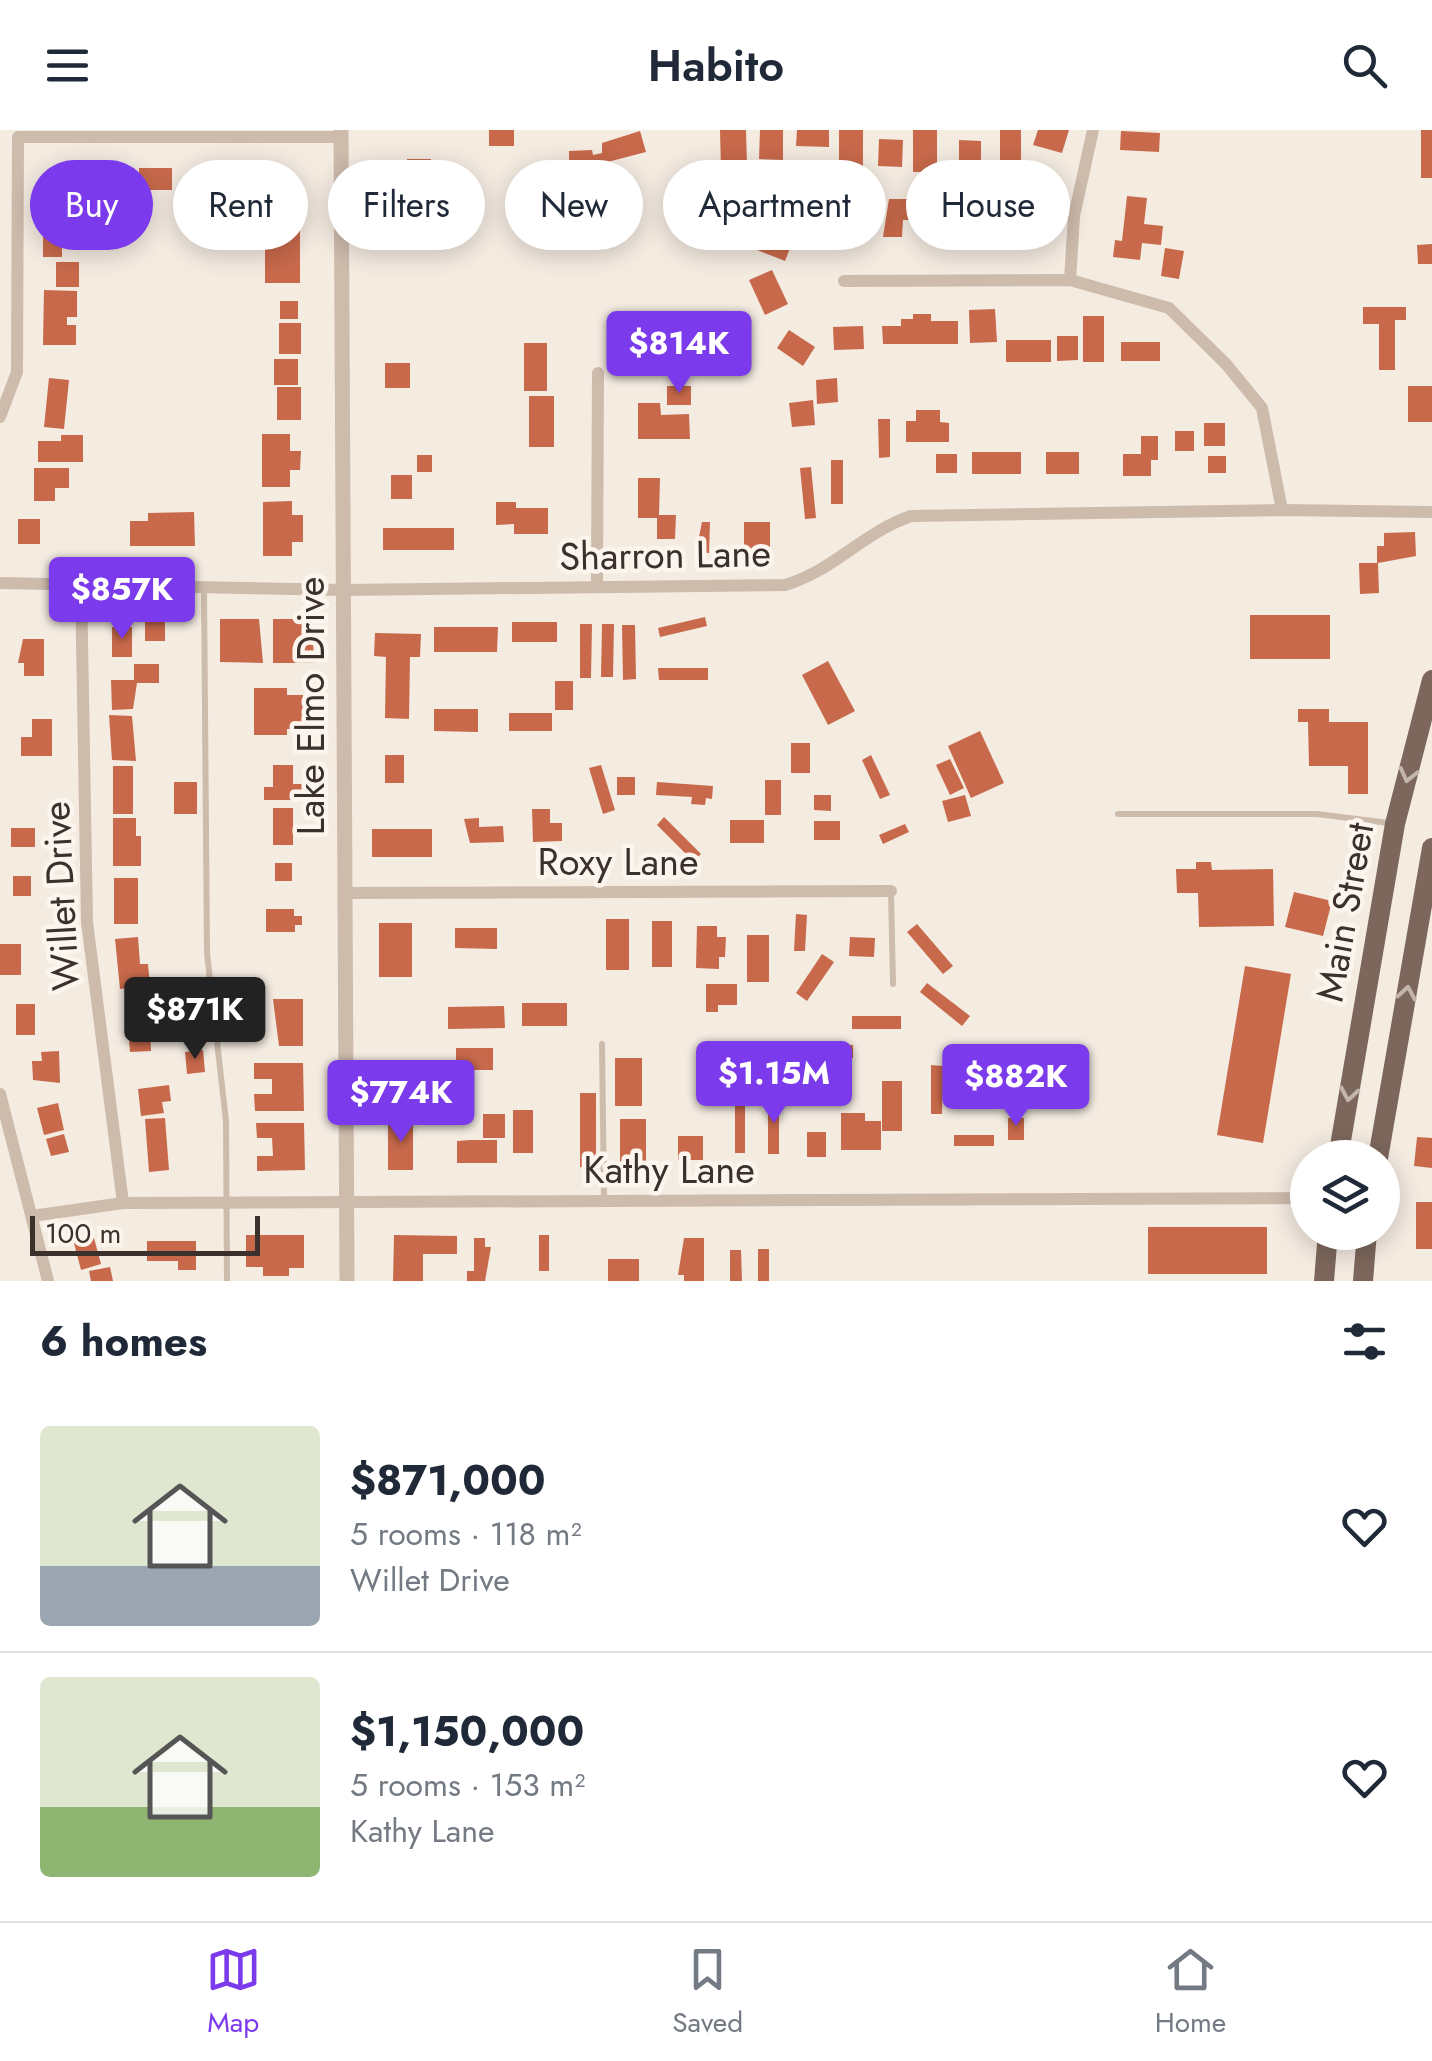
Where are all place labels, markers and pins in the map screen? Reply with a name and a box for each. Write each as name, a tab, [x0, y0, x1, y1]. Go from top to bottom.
pin: $814K	[609, 311, 749, 396]
pin: $857K	[52, 557, 192, 642]
pin: $871K	[125, 977, 265, 1062]
pin: $1.15M	[693, 1041, 855, 1126]
pin: $882K	[946, 1044, 1086, 1129]
pin: $774K	[331, 1060, 471, 1145]

